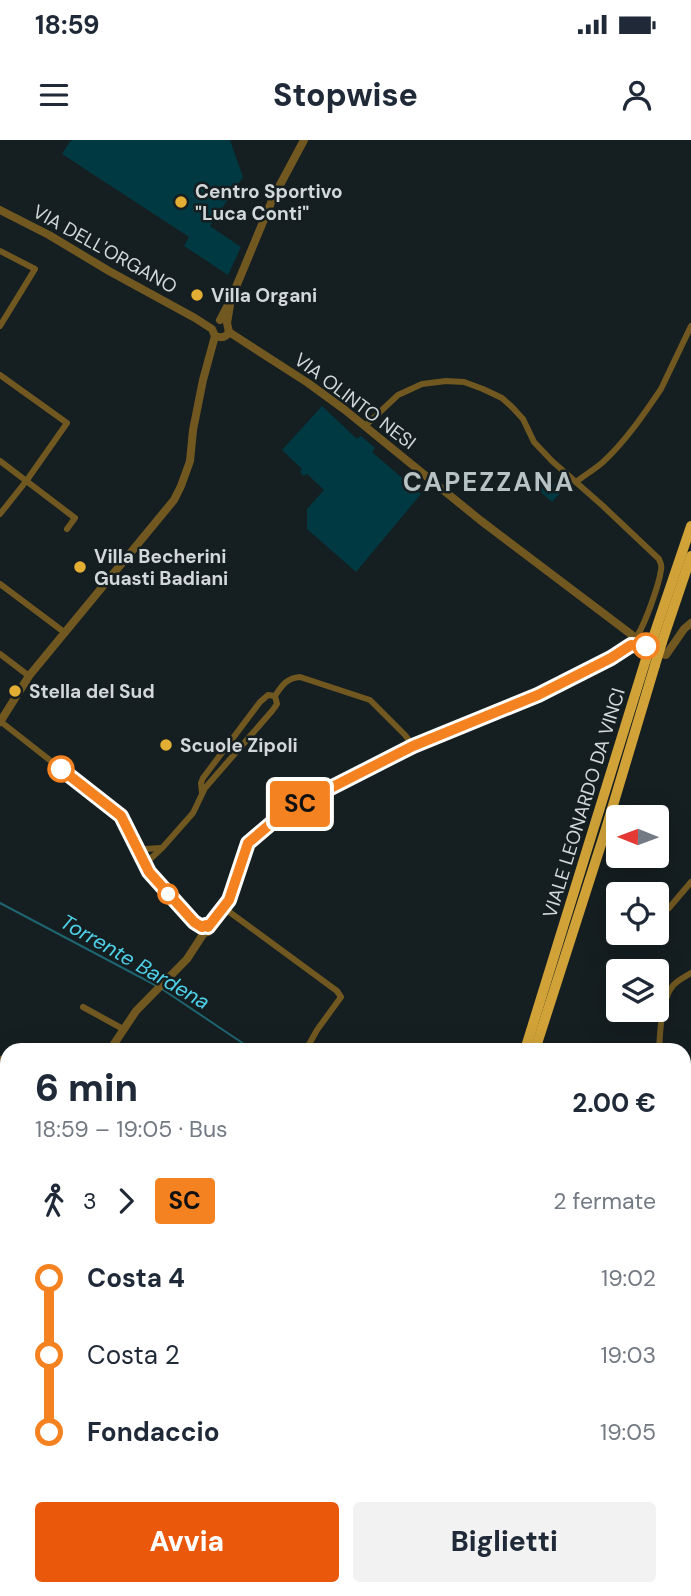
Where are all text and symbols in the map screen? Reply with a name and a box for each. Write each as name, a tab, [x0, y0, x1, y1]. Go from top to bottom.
text: 18:59	[35, 8, 100, 42]
text: Stopwise	[273, 74, 418, 116]
icon: menu	[35, 76, 73, 114]
icon: person	[618, 76, 656, 114]
place label: Centro Sportivo "Luca Conti"	[195, 179, 343, 226]
marker: Centro Sportivo "Luca Conti"	[173, 194, 189, 210]
street label: VIA DELL'ORGANO	[28, 199, 182, 299]
place label: Villa Organi	[211, 283, 317, 308]
marker: Villa Organi	[189, 287, 205, 303]
street label: VIA OLINTO NESI	[289, 347, 421, 455]
district label: CAPEZZANA	[403, 465, 575, 499]
place label: Villa Becherini Guasti Badiani	[94, 544, 228, 591]
marker: Villa Becherini Guasti Badiani	[72, 559, 88, 575]
unlabelled marker	[633, 633, 659, 659]
place label: Stella del Sud	[29, 679, 155, 704]
marker: Stella del Sud	[7, 683, 23, 699]
street label: VIALE LEONARDO DA VINCI	[537, 685, 631, 921]
place label: Scuole Zipoli	[180, 733, 298, 758]
marker: Scuole Zipoli	[158, 737, 174, 753]
unlabelled marker	[48, 756, 74, 782]
line badge: SC	[268, 781, 332, 827]
text: SC	[284, 788, 316, 819]
north arrow	[606, 805, 668, 868]
map controls	[606, 805, 669, 1022]
button: locate	[606, 882, 669, 945]
unlabelled marker	[158, 884, 178, 904]
water label: Torrente Bardena	[55, 908, 215, 1016]
button: layers	[606, 959, 669, 1022]
text: 6 min	[35, 1063, 138, 1113]
text: 2.00 €	[572, 1086, 656, 1120]
text: 18:59 – 19:05 · Bus	[35, 1114, 228, 1144]
icon: walk	[35, 1182, 73, 1220]
icon: forward	[107, 1182, 145, 1220]
text: SC	[169, 1185, 201, 1216]
text: 3	[83, 1186, 97, 1216]
text: 2 fermate	[553, 1186, 656, 1216]
text: Costa 4	[87, 1261, 185, 1295]
text: 19:02	[601, 1263, 656, 1293]
text: Costa 2	[87, 1338, 180, 1372]
text: 19:03	[600, 1340, 656, 1370]
text: Fondaccio	[87, 1415, 220, 1449]
text: 19:05	[600, 1417, 656, 1447]
button: Avvia	[35, 1502, 339, 1582]
button: Biglietti	[353, 1502, 656, 1582]

